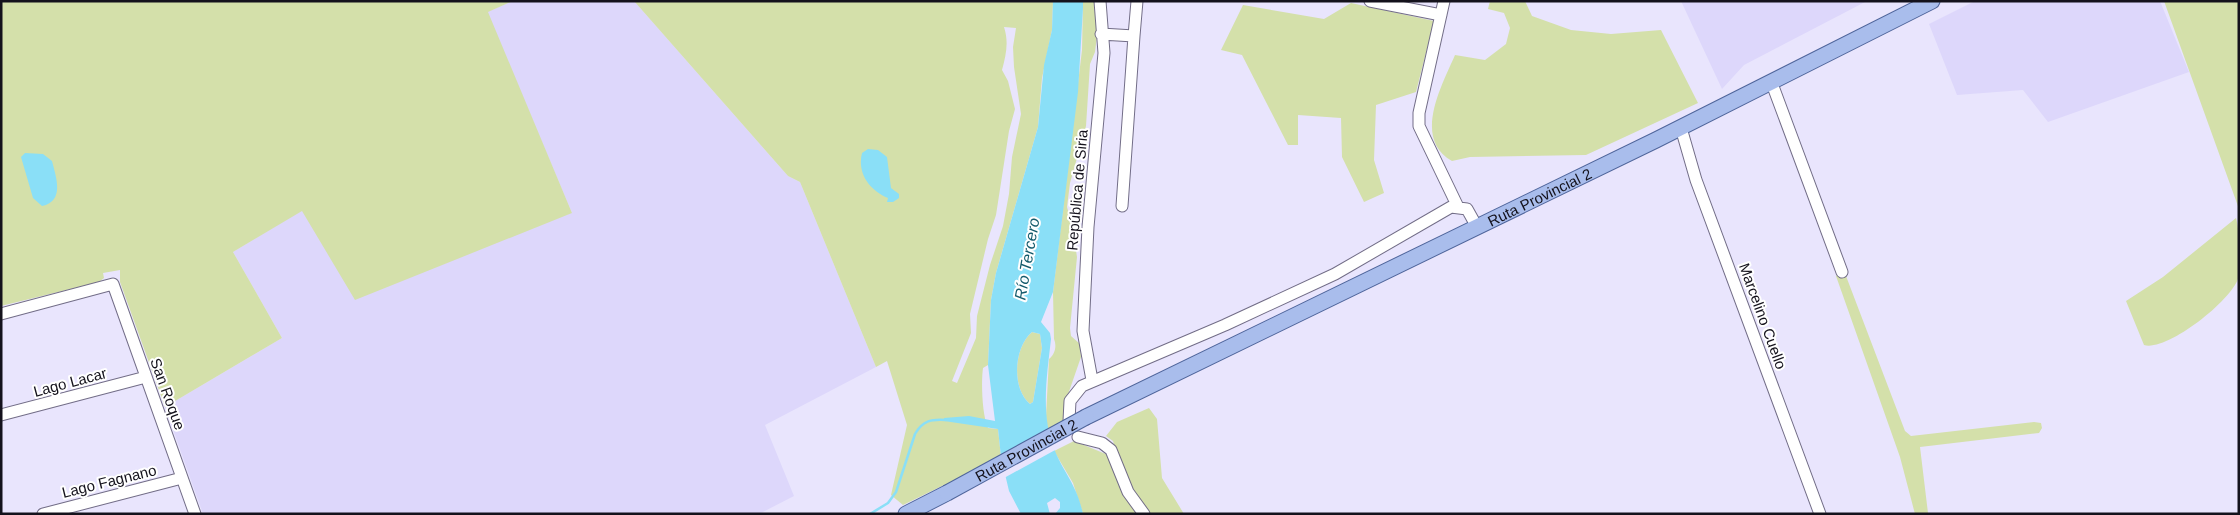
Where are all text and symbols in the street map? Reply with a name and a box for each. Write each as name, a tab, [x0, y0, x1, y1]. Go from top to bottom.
street label: República de Siria	[1063, 128, 1091, 251]
street label: Ruta Provincial 2	[1485, 164, 1594, 229]
water label: Río Tercero	[1011, 217, 1043, 301]
street label: Marcelino Cuello	[1736, 261, 1790, 371]
street label: San Roque	[147, 356, 189, 432]
street label: Lago Lacar	[32, 364, 108, 400]
street label: Ruta Provincial 2	[972, 415, 1080, 484]
street label: Lago Fagnano	[60, 461, 158, 501]

